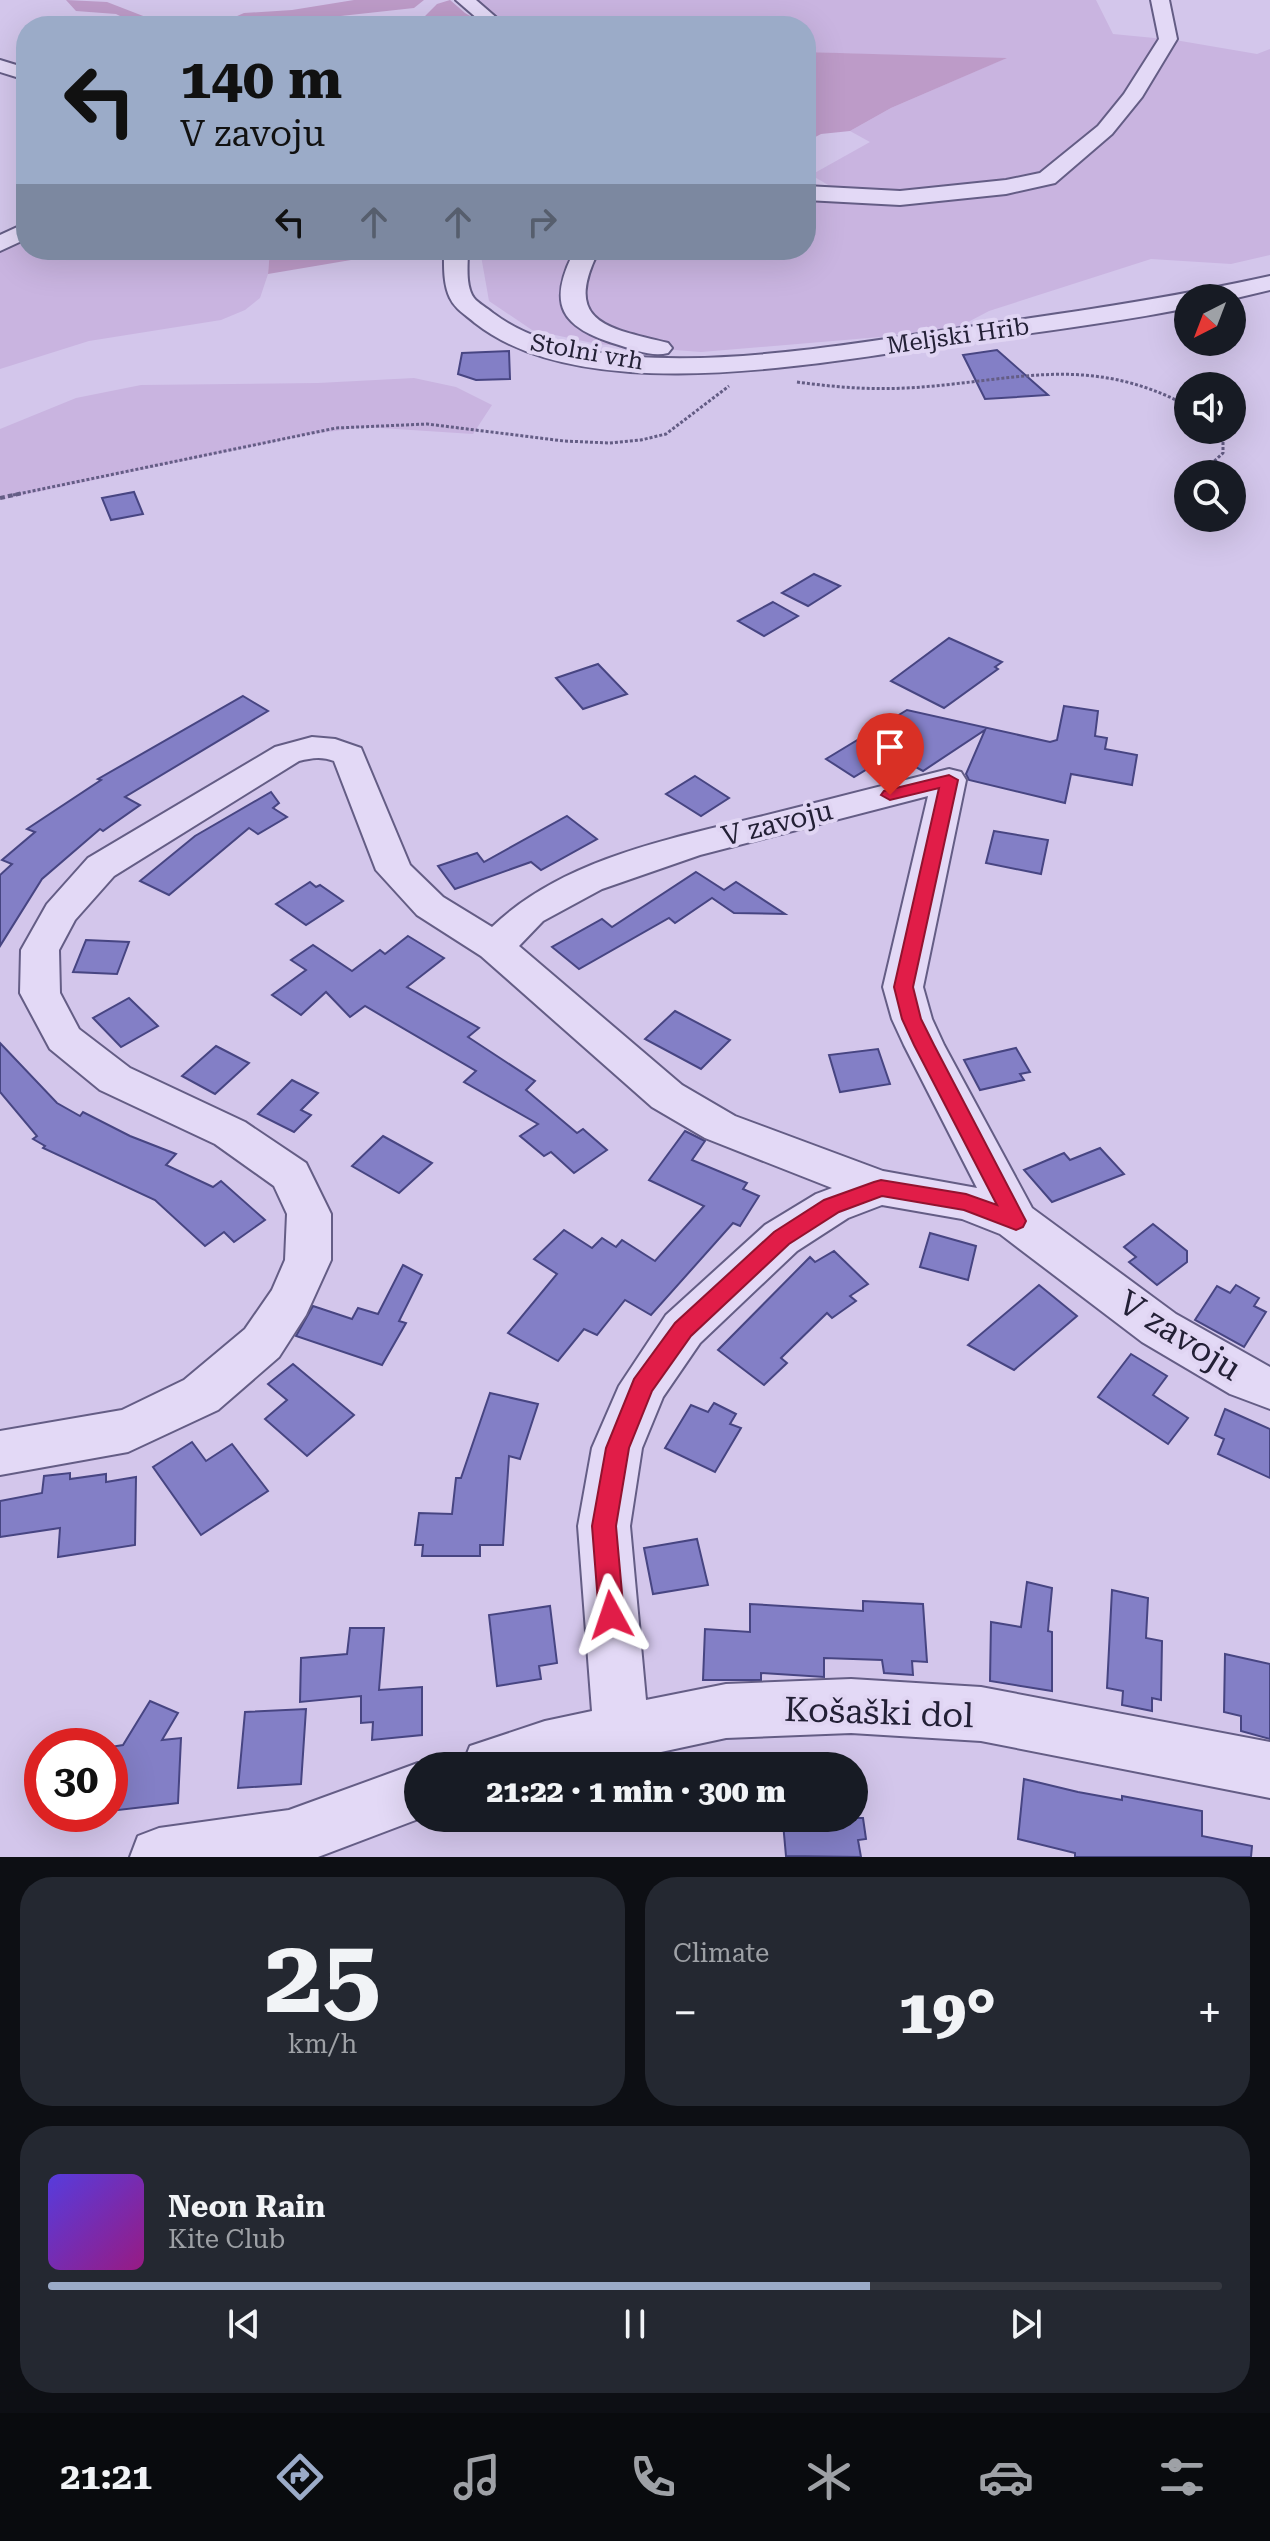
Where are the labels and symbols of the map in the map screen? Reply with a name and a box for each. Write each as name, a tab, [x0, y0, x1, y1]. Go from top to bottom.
north arrow	[1174, 284, 1246, 356]
street label: Meljski Hrib	[885, 312, 1031, 360]
street label: Stolni vrh	[528, 328, 646, 376]
pin	[856, 713, 924, 795]
street label: V zavoju	[718, 793, 836, 853]
street label: V zavoju	[1111, 1282, 1249, 1388]
position arrow	[569, 1573, 653, 1657]
street label: Košaški dol	[784, 1689, 974, 1735]
speed limit sign: 30	[24, 1728, 128, 1832]

